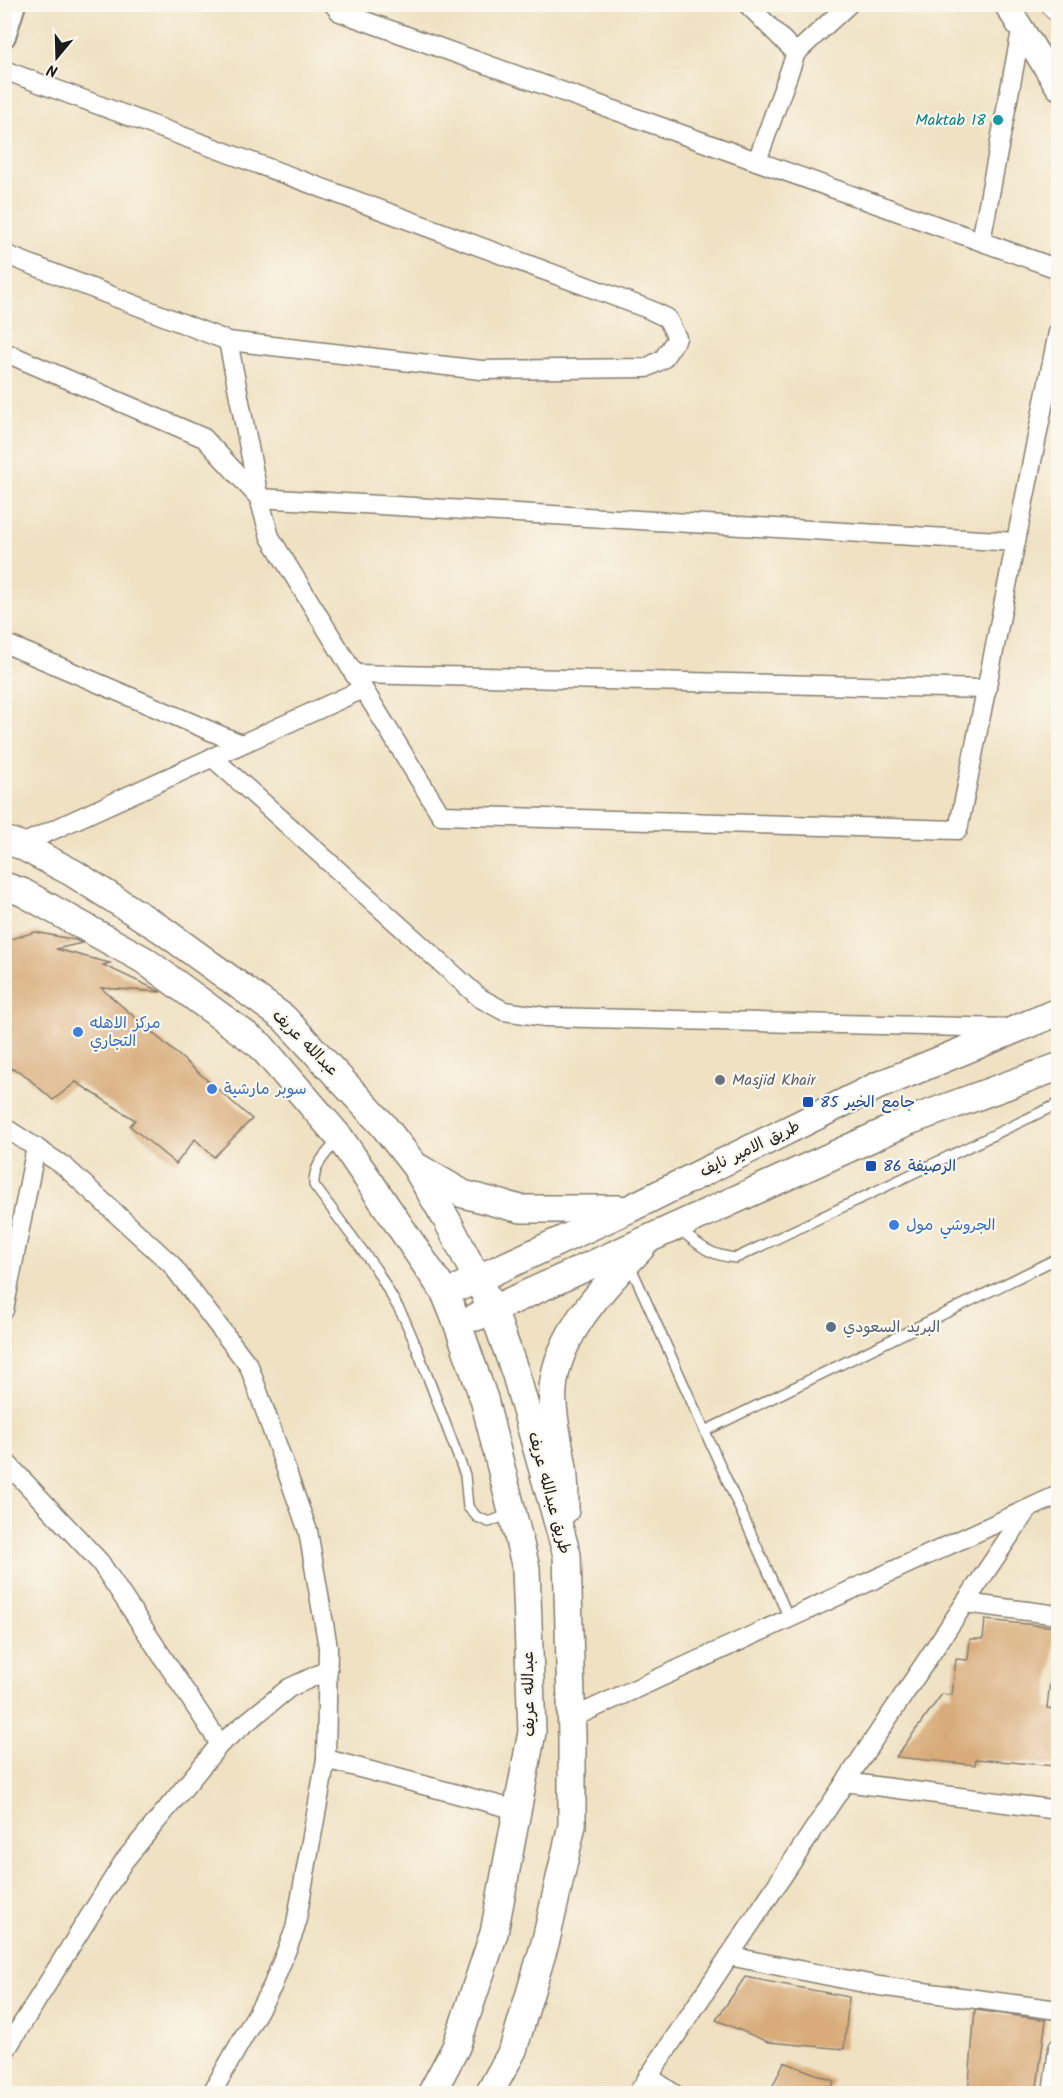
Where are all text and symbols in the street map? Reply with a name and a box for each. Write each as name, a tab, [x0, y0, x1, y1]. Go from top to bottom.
north arrow	[27, 27, 87, 87]
text: N	[44, 56, 61, 83]
place label: Maktab 18	[915, 108, 986, 133]
marker: Maktab 18	[991, 113, 1005, 127]
street label: عبدالله عريف	[266, 1004, 344, 1082]
place label: مركز الاهله التجاري	[90, 1011, 161, 1054]
marker: مركز الاهله التجاري	[71, 1025, 85, 1039]
place label: Masjid Khair	[732, 1068, 818, 1093]
marker: Masjid Khair	[713, 1073, 727, 1087]
place label: سوبر مارشية	[224, 1077, 307, 1102]
marker: سوبر مارشية	[205, 1082, 219, 1096]
place label: جامع الخير 85	[820, 1090, 915, 1115]
marker: جامع الخير 85	[801, 1095, 815, 1109]
street label: طريق الامير نايف	[696, 1114, 804, 1184]
place label: الرصيفة 86	[883, 1154, 956, 1179]
marker: الرصيفة 86	[864, 1159, 878, 1173]
place label: الجروشي مول	[906, 1213, 995, 1239]
marker: الجروشي مول	[887, 1218, 901, 1232]
place label: البريد السعودي	[843, 1315, 940, 1340]
marker: البريد السعودي	[824, 1320, 838, 1334]
street label: طريق عبدالله عريف	[521, 1429, 577, 1557]
street label: عبدالله عريف	[516, 1651, 542, 1737]

